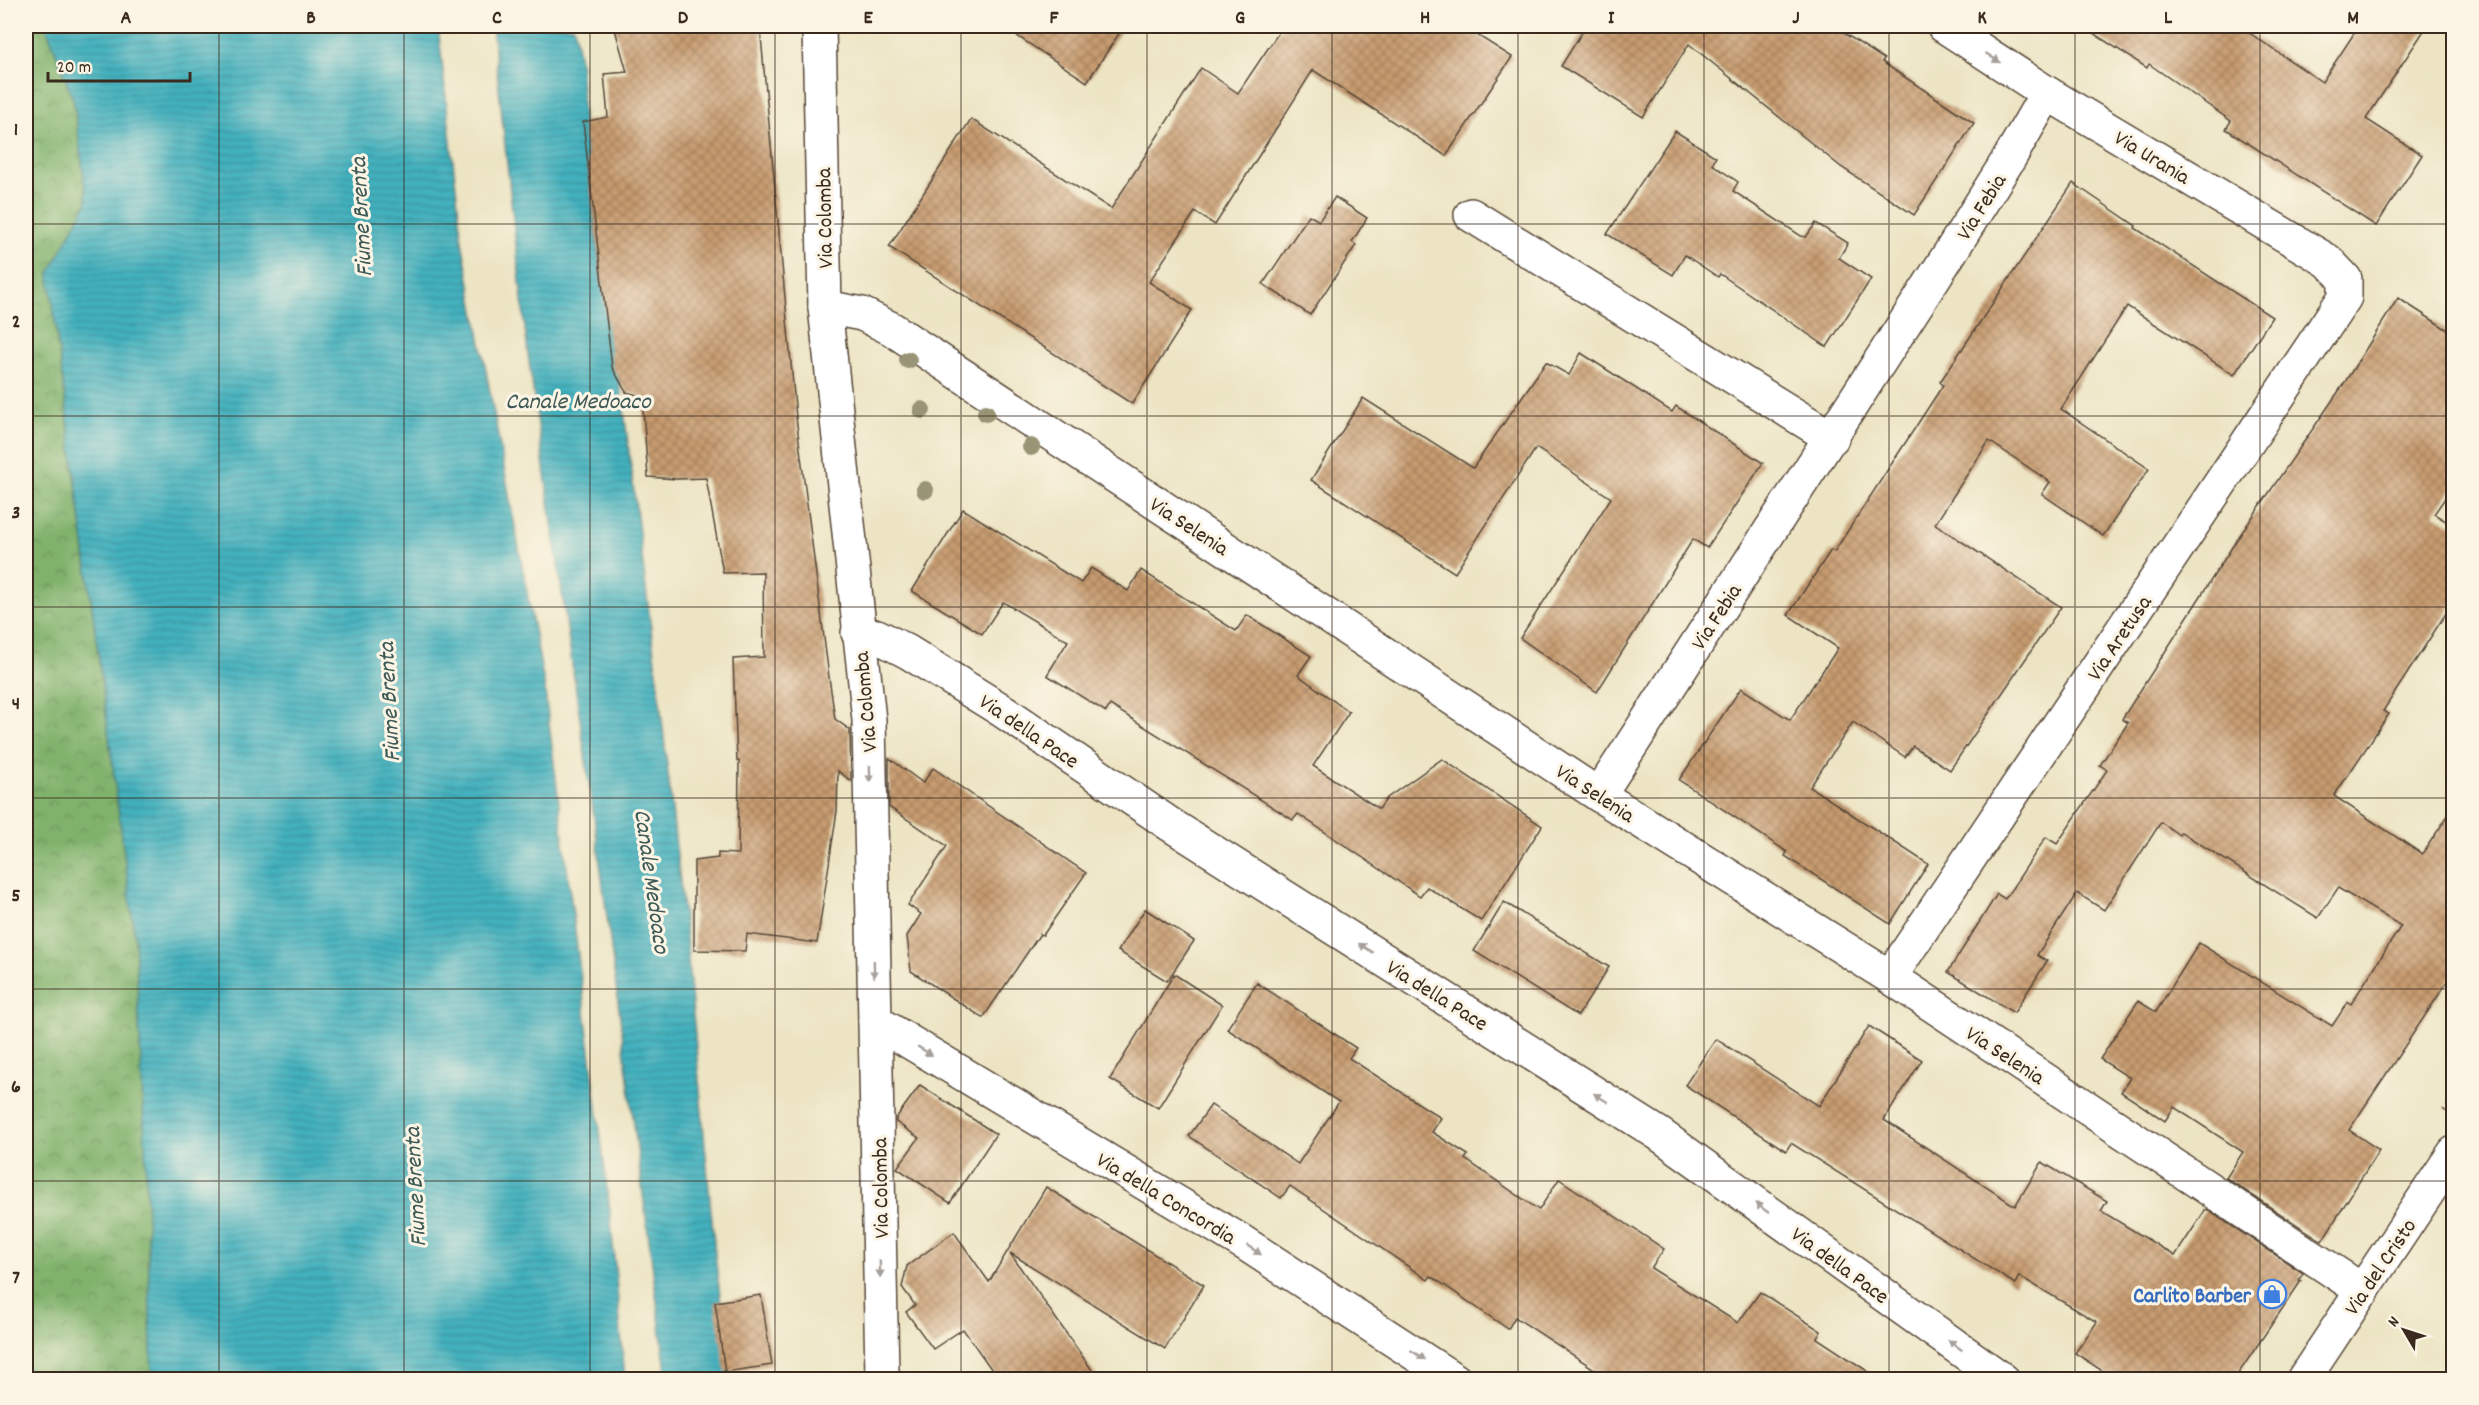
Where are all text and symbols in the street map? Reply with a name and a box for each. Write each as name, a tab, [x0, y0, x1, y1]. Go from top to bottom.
text: A	[121, 5, 132, 33]
text: B	[306, 5, 316, 33]
text: C	[492, 5, 502, 33]
text: D	[678, 5, 689, 33]
text: E	[863, 5, 873, 33]
text: F	[1050, 5, 1060, 33]
text: G	[1235, 5, 1245, 33]
text: H	[1420, 5, 1430, 33]
text: I	[1608, 5, 1615, 33]
text: J	[1792, 5, 1800, 33]
text: K	[1977, 5, 1987, 33]
text: L	[2164, 5, 2173, 33]
text: M	[2347, 5, 2359, 33]
scale bar	[48, 45, 190, 83]
one-way arrow	[1985, 52, 2001, 63]
text: 20 m	[57, 56, 91, 81]
text: 1	[14, 117, 18, 145]
street label: Via Urania	[2107, 124, 2196, 194]
water label: Fiume Brenta	[343, 154, 383, 278]
street label: Via Colomba	[810, 167, 843, 269]
street label: Via Febia	[1950, 168, 2016, 247]
text: 2	[12, 309, 20, 337]
water label: Canale Medoaco	[505, 386, 652, 420]
street label: Via Selenia	[1142, 491, 1234, 565]
text: 3	[12, 500, 20, 528]
street label: Via Febia	[1685, 578, 1751, 657]
street label: Via Aretusa	[2081, 590, 2161, 688]
water label: Fiume Brenta	[371, 639, 411, 763]
street label: Via Colomba	[848, 650, 887, 753]
street label: Via della Pace	[972, 688, 1084, 778]
text: 4	[12, 691, 20, 719]
street label: Via Selenia	[1548, 758, 1640, 832]
one-way arrow	[865, 765, 875, 784]
water label: Canale Medoaco	[623, 807, 677, 957]
text: 5	[11, 883, 21, 911]
one-way arrow	[1358, 943, 1374, 954]
street label: Via della Pace	[1379, 953, 1493, 1040]
one-way arrow	[869, 960, 879, 979]
street label: Via Selenia	[1958, 1020, 2050, 1094]
one-way arrow	[917, 1046, 934, 1056]
text: 6	[11, 1074, 21, 1102]
one-way arrow	[1593, 1092, 1609, 1103]
water label: Fiume Brenta	[397, 1124, 437, 1248]
street label: Via Colomba	[866, 1137, 899, 1239]
street label: Via della Concordia	[1089, 1146, 1242, 1254]
one-way arrow	[1755, 1202, 1771, 1214]
street label: Via del Cristo	[2338, 1213, 2426, 1322]
street label: Via della Pace	[1783, 1221, 1894, 1313]
one-way arrow	[1246, 1244, 1262, 1255]
one-way arrow	[875, 1260, 885, 1279]
text: 7	[12, 1265, 20, 1293]
shop icon: Carlito Barber	[2256, 1278, 2288, 1310]
place label: Carlito Barber	[2133, 1282, 2252, 1313]
north arrow	[2374, 1300, 2434, 1360]
text: N	[2383, 1312, 2406, 1332]
one-way arrow	[1947, 1340, 1963, 1352]
one-way arrow	[1410, 1350, 1426, 1361]

